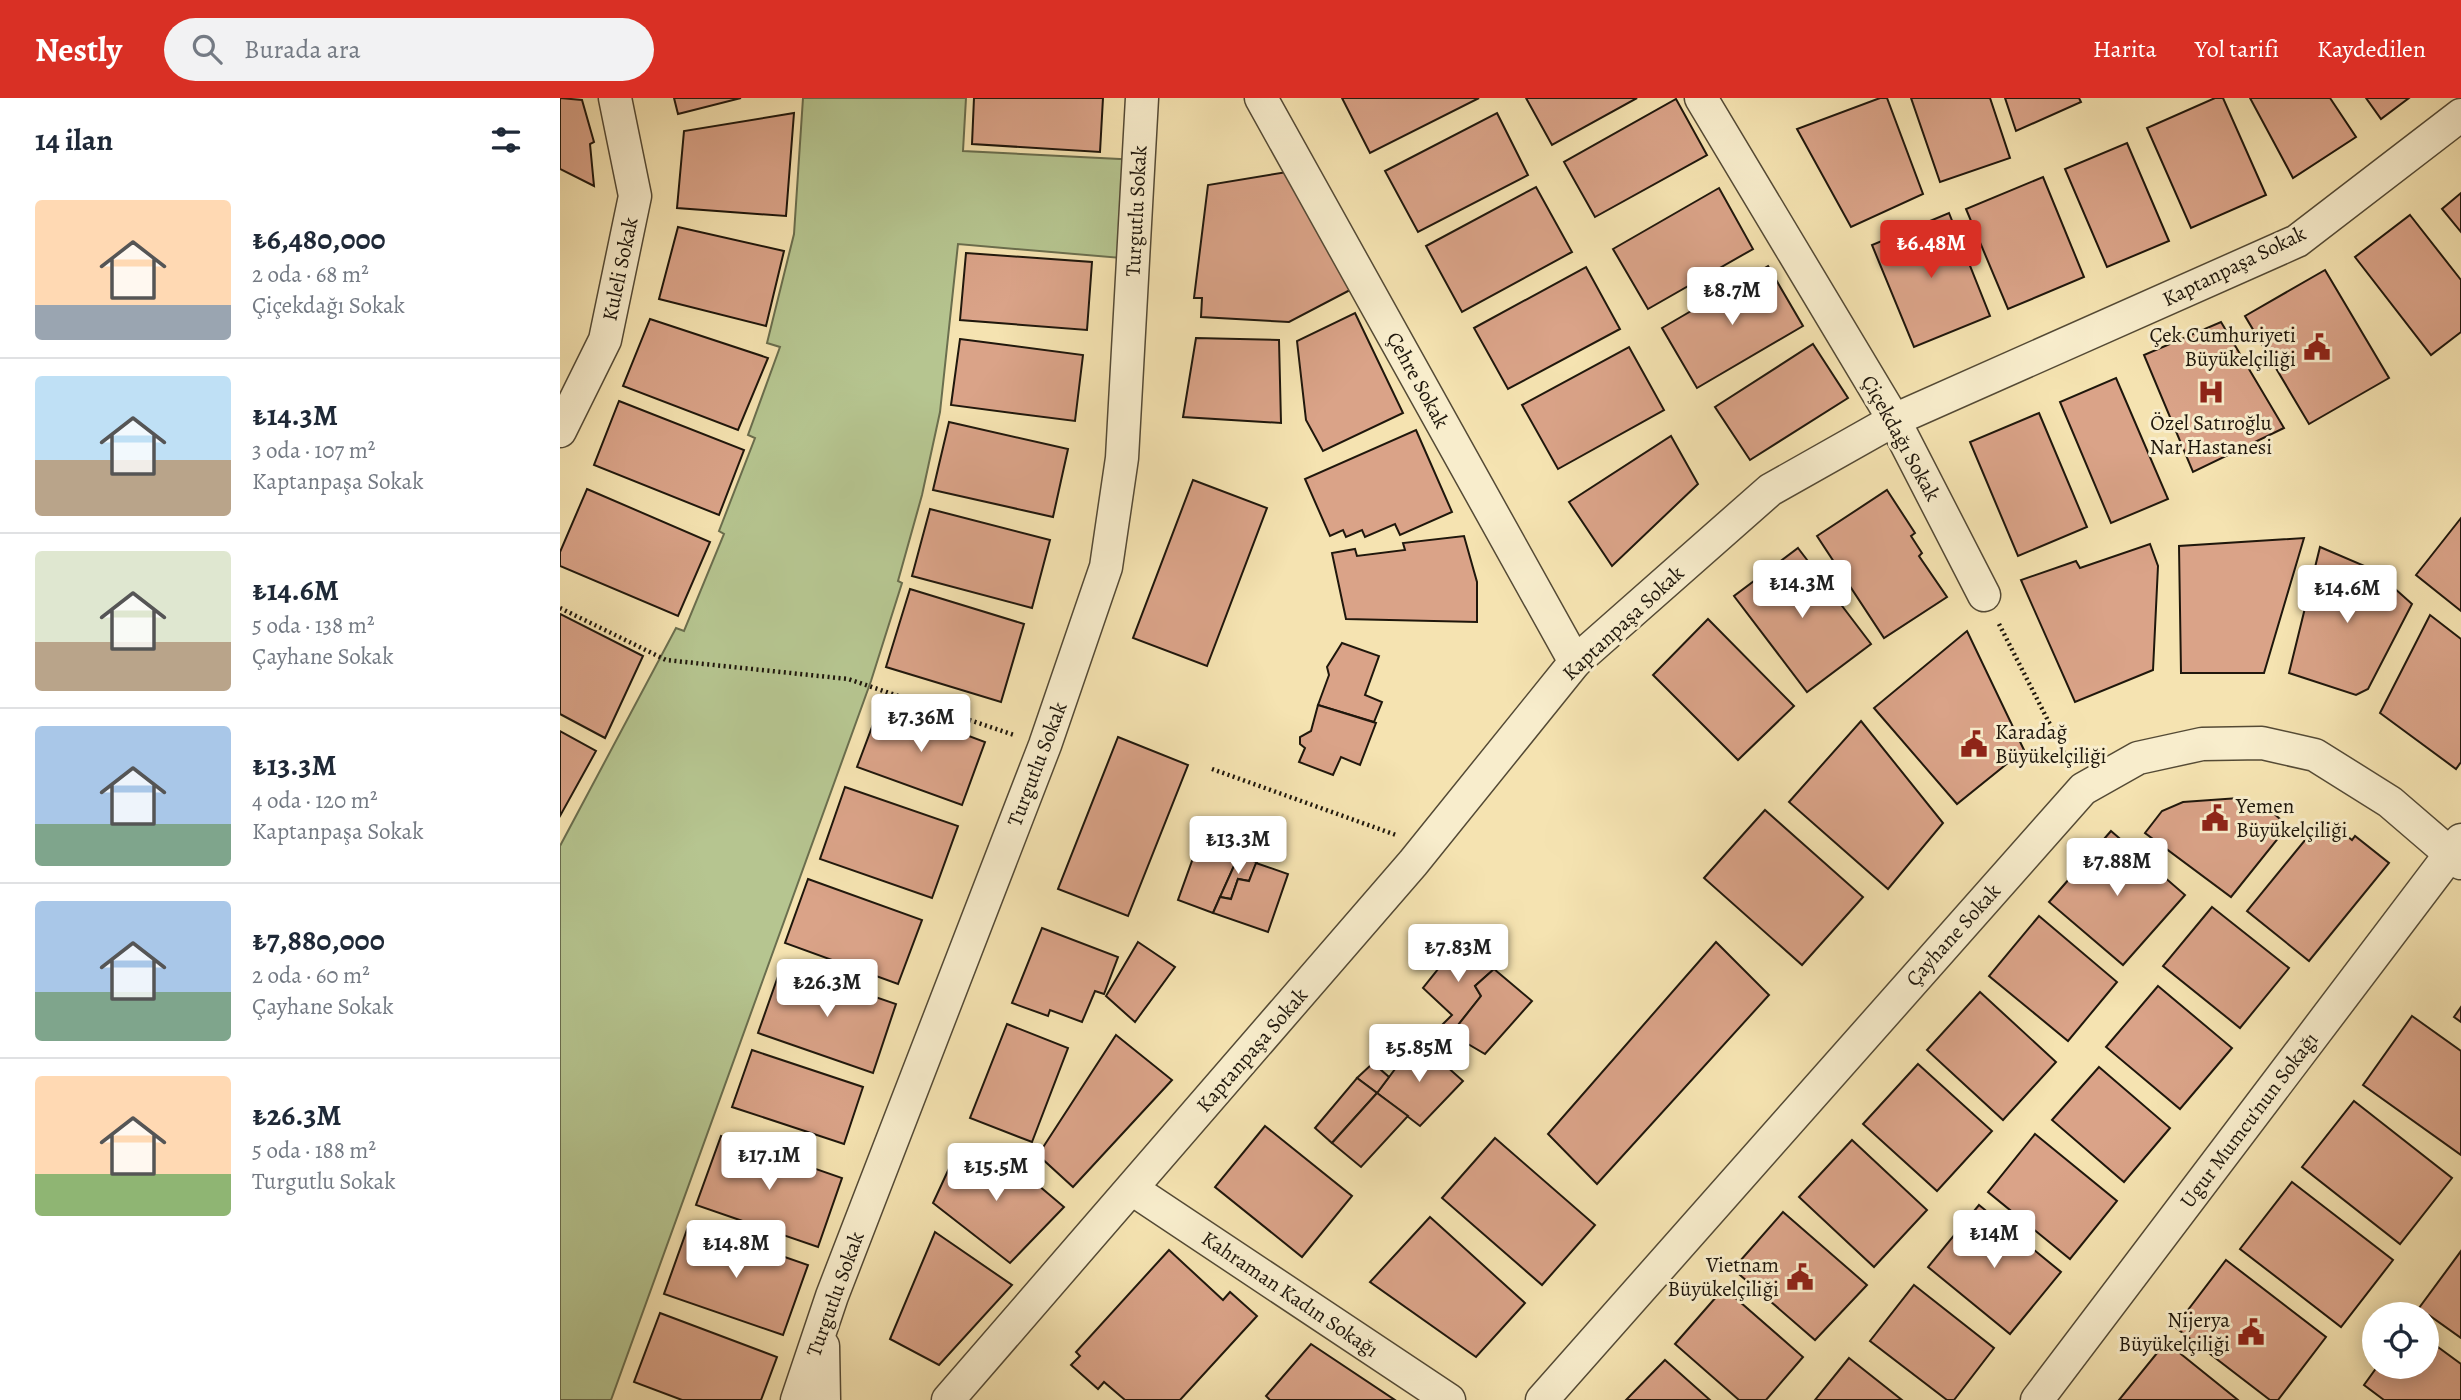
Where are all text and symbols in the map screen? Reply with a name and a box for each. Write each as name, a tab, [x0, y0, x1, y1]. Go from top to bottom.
search box	[164, 18, 654, 81]
text: Nestly	[35, 27, 122, 72]
icon: search	[188, 30, 226, 68]
text: Burada ara	[244, 32, 361, 67]
text: Harita	[2093, 33, 2157, 65]
text: Yol tarifi	[2195, 33, 2279, 65]
text: Kaydedilen	[2317, 33, 2426, 65]
text: 14 ilan	[35, 120, 113, 160]
icon: filters	[487, 121, 525, 159]
street label: Turgutlu Sokak	[1119, 144, 1153, 277]
street label: Kuleli Sokak	[595, 214, 645, 323]
text: ₺6,480,000	[252, 219, 386, 259]
street label: Kaptanpaşa Sokak	[2157, 219, 2311, 313]
pin: ₺6.48M	[1874, 220, 1988, 280]
text: ₺6.48M	[1896, 227, 1966, 258]
icon: home	[91, 228, 175, 312]
text: 2 oda · 68 m²	[252, 259, 369, 290]
pin: ₺8.7M	[1683, 268, 1781, 327]
text: ₺8.7M	[1703, 274, 1761, 305]
text: Çiçekdağı Sokak	[252, 290, 405, 321]
place label: Çek Cumhuriyeti Büyükelçiliği	[2149, 321, 2296, 373]
street label: Çehre Sokak	[1380, 327, 1456, 434]
public building icon: Çek Cumhuriyeti Büyükelçiliği	[2302, 332, 2332, 362]
street label: Çiçekdağı Sokak	[1855, 370, 1947, 506]
hospital icon: Özel Satıroğlu Nar Hastanesi	[2196, 377, 2226, 407]
text: ₺14.3M	[252, 395, 338, 435]
icon: home	[91, 404, 175, 488]
place label: Özel Satıroğlu Nar Hastanesi	[2150, 409, 2272, 461]
text: 3 oda · 107 m²	[252, 435, 375, 466]
text: Kaptanpaşa Sokak	[252, 466, 424, 497]
street label: Kaptanpaşa Sokak	[1556, 559, 1690, 687]
pin: ₺14.3M	[1745, 560, 1859, 620]
pin: ₺14.6M	[2290, 566, 2404, 625]
text: ₺14.3M	[1769, 567, 1835, 598]
text: ₺14.6M	[252, 570, 339, 610]
text: ₺14.6M	[2314, 572, 2380, 603]
icon: home	[91, 579, 175, 663]
text: 5 oda · 138 m²	[252, 610, 374, 641]
text: Çayhane Sokak	[252, 641, 394, 672]
pin: ₺7.36M	[864, 694, 978, 754]
street label: Turgutlu Sokak	[1000, 697, 1074, 830]
text: ₺7.36M	[887, 701, 955, 732]
place label: Karadağ Büyükelçiliği	[1995, 718, 2107, 770]
public building icon: Karadağ Büyükelçiliği	[1959, 729, 1989, 759]
text: ₺13.3M	[252, 745, 337, 785]
icon: home	[91, 754, 175, 838]
text: 4 oda · 120 m²	[252, 785, 377, 816]
place label: Yemen Büyükelçiliği	[2235, 792, 2348, 844]
public building icon: Yemen Büyükelçiliği	[2200, 803, 2230, 833]
text: Kaptanpaşa Sokak	[252, 816, 424, 847]
pin: ₺13.3M	[1181, 816, 1295, 876]
text: ₺13.3M	[1206, 823, 1270, 854]
pin: ₺7.88M	[2060, 838, 2174, 898]
text: ₺7.88M	[2083, 845, 2151, 876]
street label: Çayhane Sokak	[1899, 877, 2007, 992]
text: ₺7,880,000	[252, 920, 385, 960]
pin: ₺7.83M	[1401, 924, 1515, 984]
icon: home	[91, 929, 175, 1013]
text: ₺7.83M	[1424, 931, 1492, 962]
text: 2 oda · 60 m²	[252, 960, 370, 991]
pin: ₺26.3M	[770, 960, 884, 1019]
text: ₺26.3M	[793, 966, 861, 997]
street label: Kaptanpaşa Sokak	[1190, 981, 1314, 1118]
text: Çayhane Sokak	[252, 991, 394, 1022]
pin: ₺5.85M	[1362, 1024, 1476, 1084]
street label: Ugur Mumcu'nun Sokağı	[2174, 1026, 2324, 1214]
text: ₺5.85M	[1385, 1031, 1453, 1062]
text: ₺26.3M	[252, 1095, 342, 1135]
icon: home	[91, 1104, 175, 1188]
pin: ₺17.1M	[712, 1132, 826, 1192]
text: 5 oda · 188 m²	[252, 1135, 376, 1166]
text: ₺17.1M	[737, 1139, 801, 1170]
pin: ₺15.5M	[939, 1144, 1053, 1203]
text: ₺15.5M	[964, 1150, 1028, 1181]
text: Turgutlu Sokak	[252, 1166, 396, 1197]
pin: ₺14M	[1953, 1210, 2035, 1270]
text: ₺14M	[1969, 1217, 2019, 1248]
pin: ₺14.8M	[679, 1220, 793, 1280]
street label: Kahraman Kadın Sokağı	[1196, 1224, 1384, 1364]
text: ₺14.8M	[703, 1227, 769, 1258]
street label: Turgutlu Sokak	[799, 1227, 871, 1360]
place label: Vietnam Büyükelçiliği	[1668, 1251, 1779, 1303]
public building icon: Vietnam Büyükelçiliği	[1785, 1262, 1815, 1292]
map controls	[2362, 1302, 2439, 1379]
button: locate	[2362, 1302, 2439, 1379]
place label: Nijerya Büyükelçiliği	[2119, 1306, 2230, 1358]
public building icon: Nijerya Büyükelçiliği	[2236, 1317, 2266, 1347]

